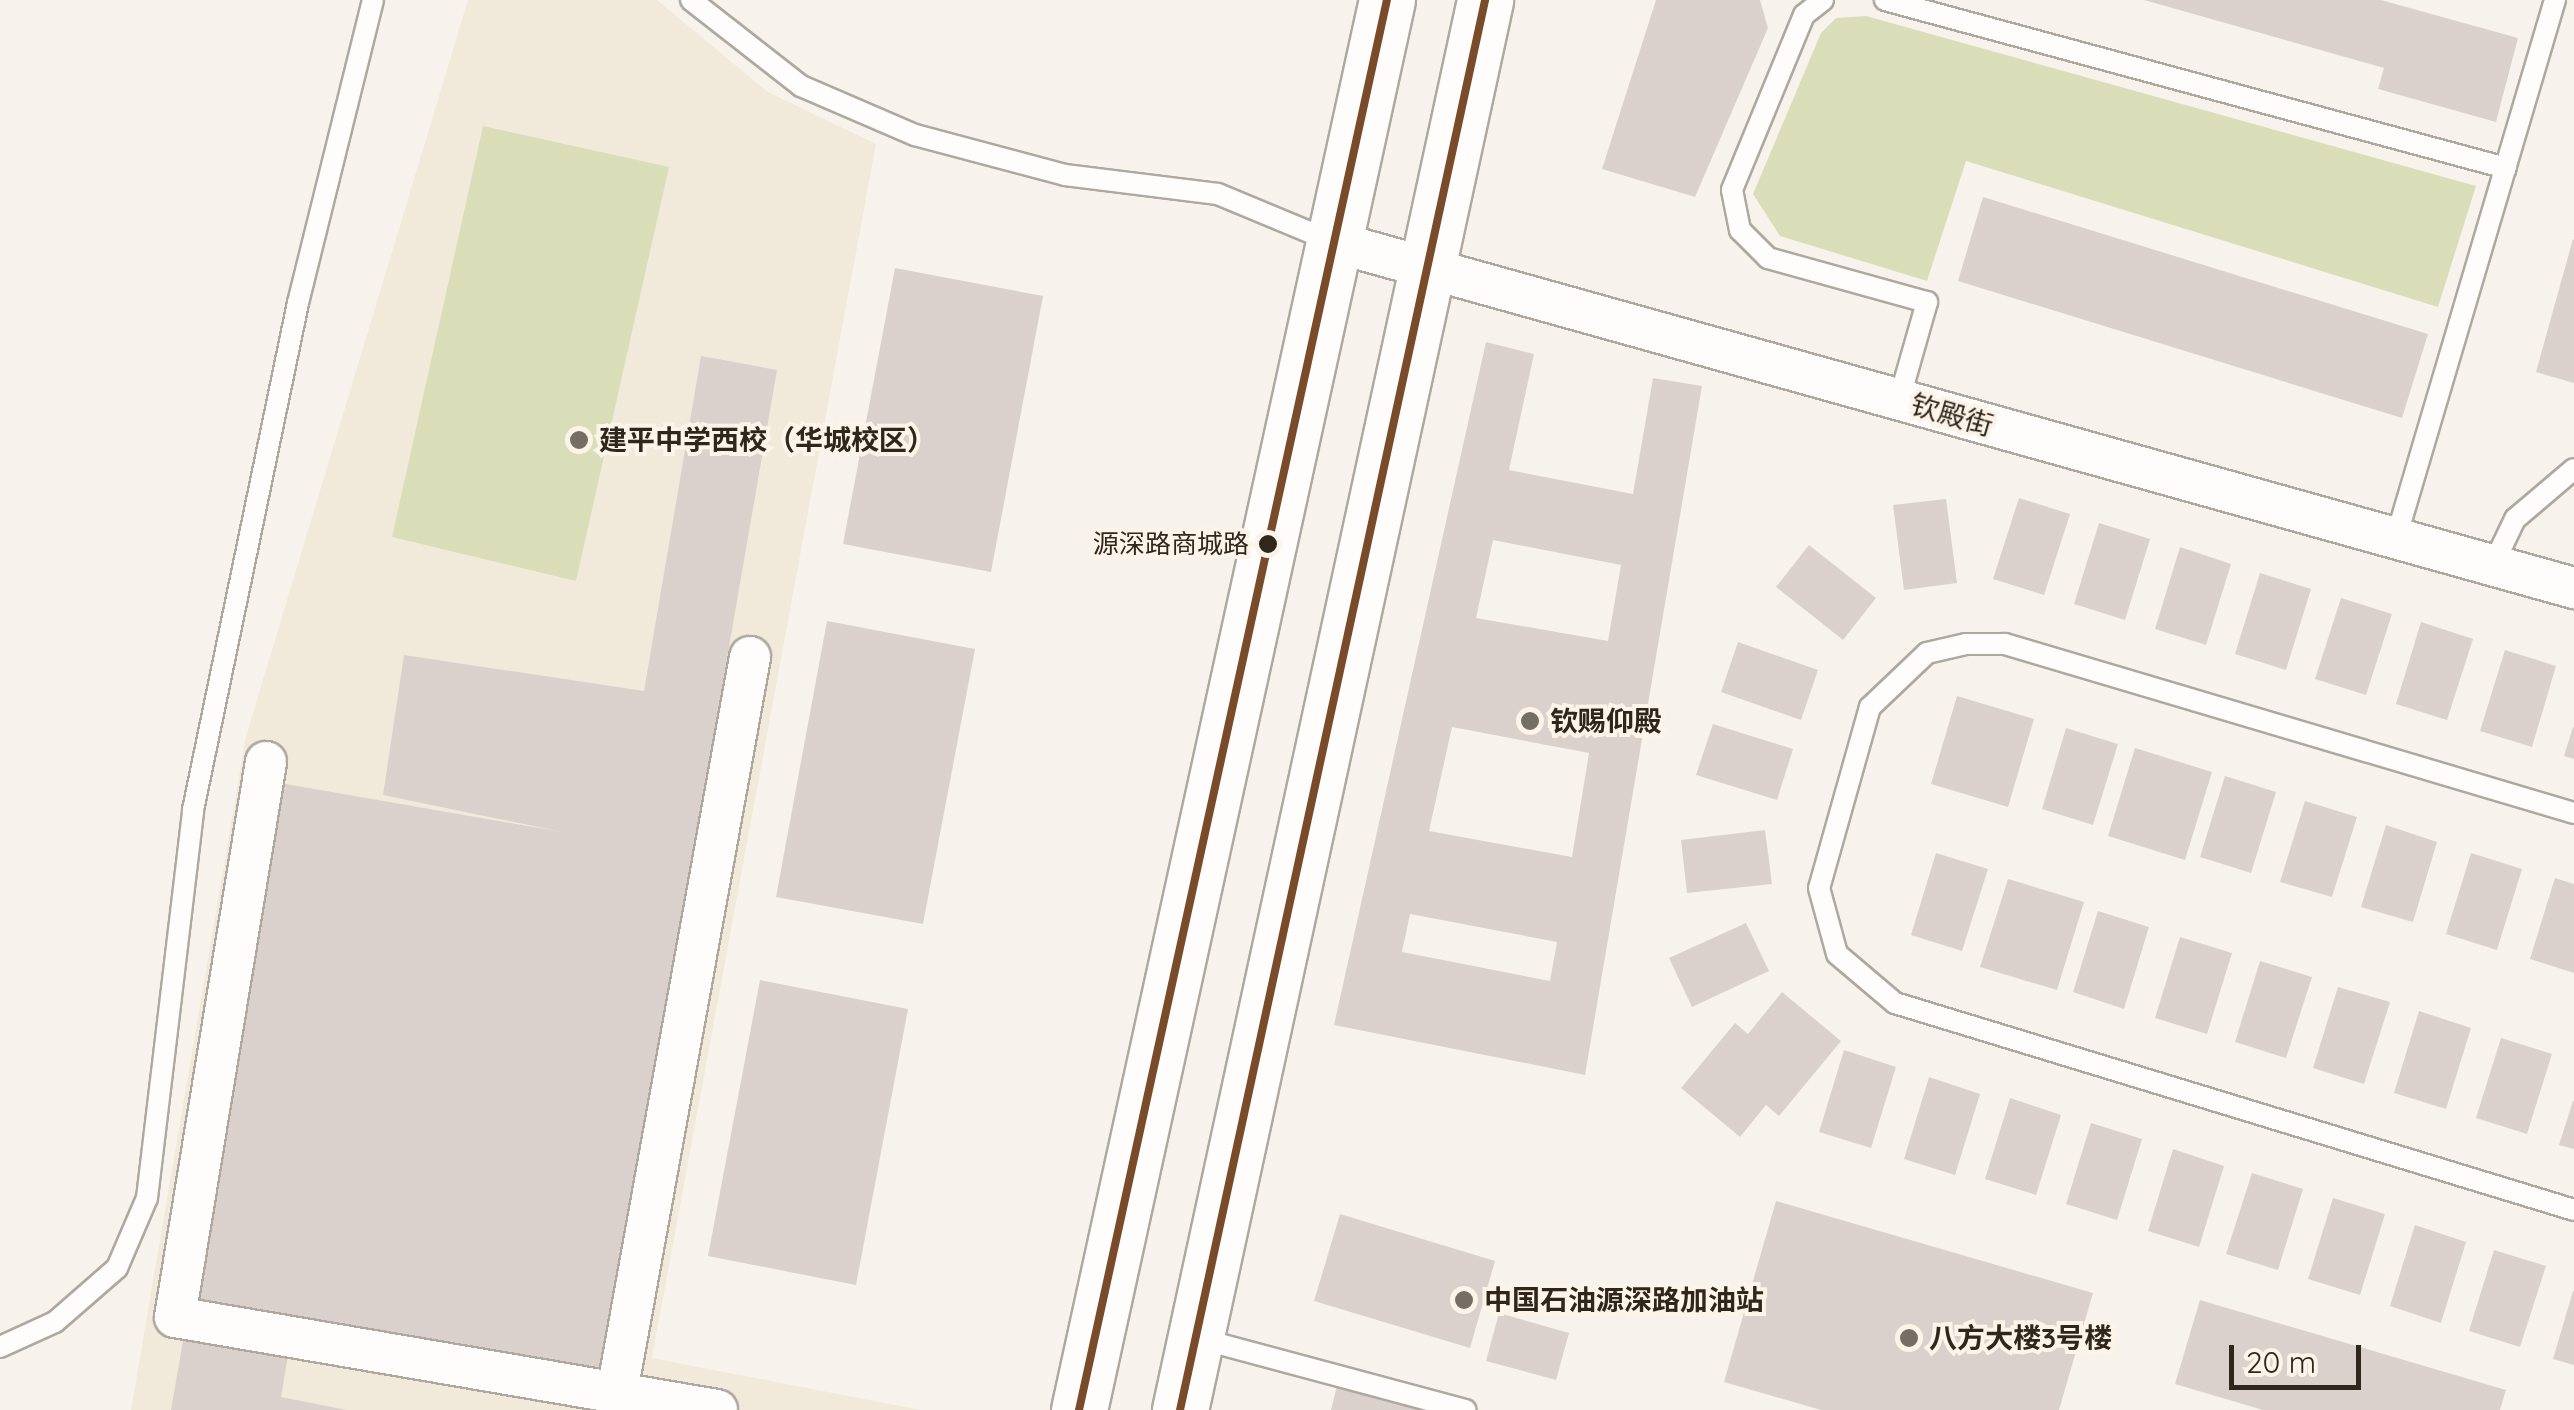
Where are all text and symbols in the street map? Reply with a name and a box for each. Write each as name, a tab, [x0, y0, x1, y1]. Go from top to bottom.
street label: 钦殿街	[1907, 387, 1997, 443]
place label: 建平中学西校（华城校区）	[599, 423, 935, 457]
marker: 建平中学西校（华城校区）	[568, 429, 590, 451]
place label: 源深路商城路	[1093, 528, 1249, 560]
marker: 源深路商城路	[1258, 534, 1278, 554]
place label: 钦赐仰殿	[1550, 704, 1662, 738]
marker: 钦赐仰殿	[1519, 710, 1541, 732]
place label: 中国石油源深路加油站	[1484, 1283, 1764, 1317]
marker: 中国石油源深路加油站	[1453, 1289, 1475, 1311]
place label: 八方大楼3号楼	[1929, 1321, 2112, 1355]
scale bar	[2234, 1325, 2366, 1387]
marker: 八方大楼3号楼	[1898, 1327, 1920, 1349]
text: 20 m	[2246, 1343, 2316, 1381]

